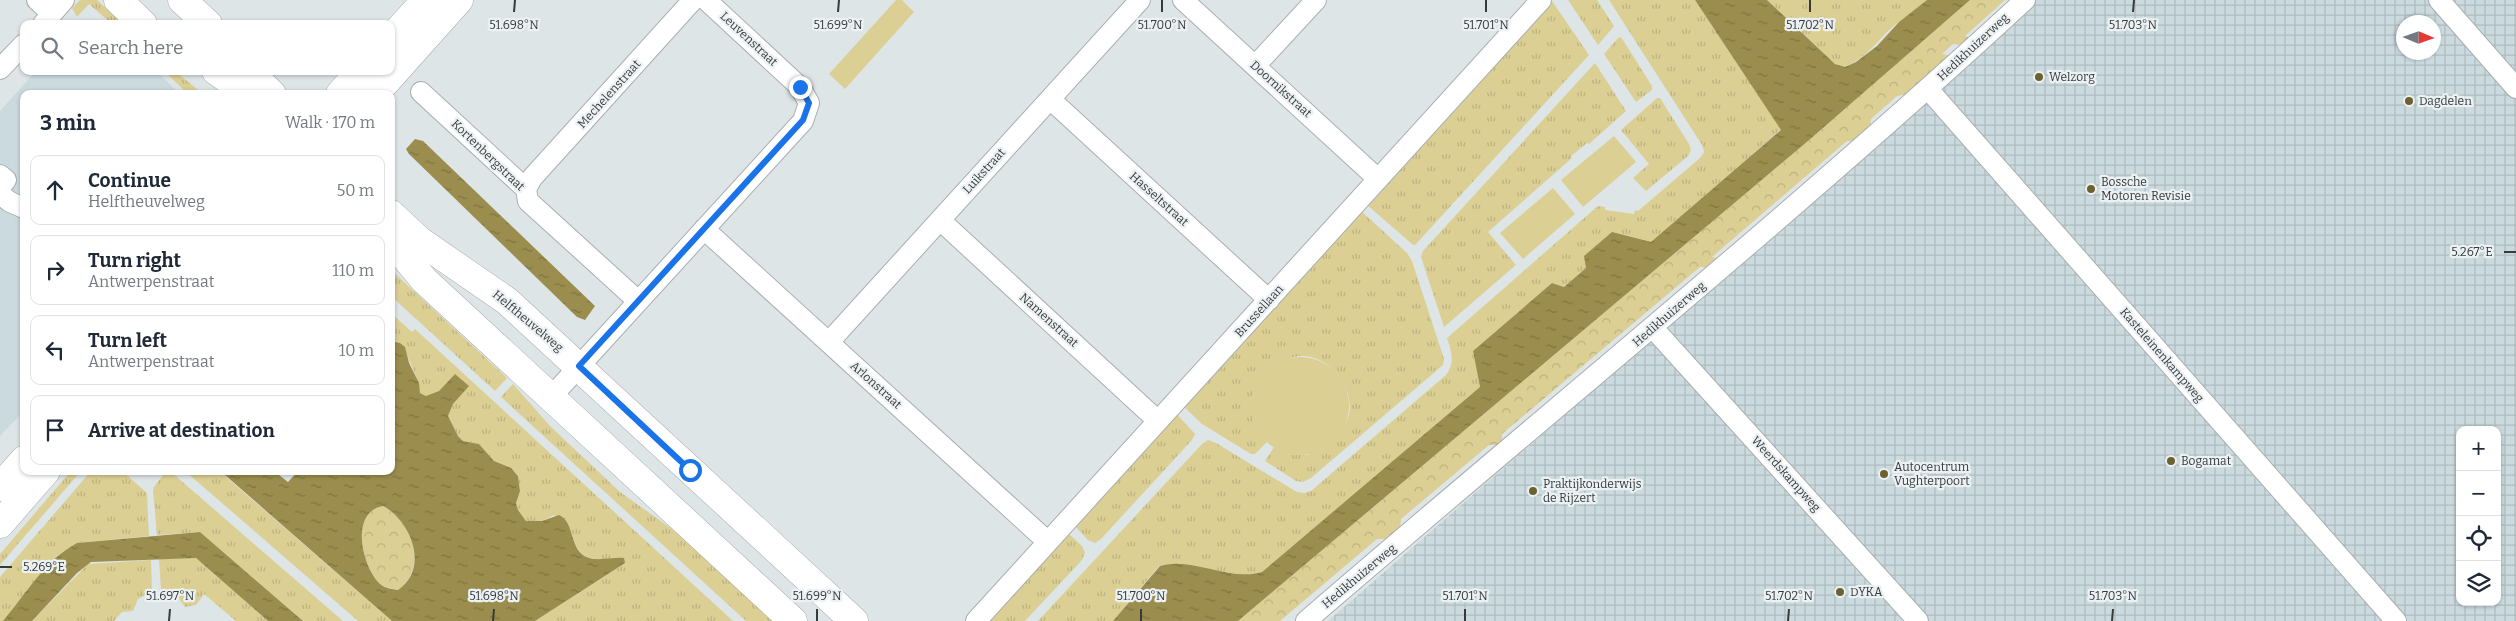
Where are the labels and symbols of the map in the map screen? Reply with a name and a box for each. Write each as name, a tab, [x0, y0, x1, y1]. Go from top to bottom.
street label: Leuvenstraat	[718, 9, 781, 69]
street label: Hedikhuizerweg	[1935, 10, 2012, 84]
north arrow	[2396, 15, 2441, 60]
text: 51.698°N	[489, 18, 539, 32]
text: 51.699°N	[813, 18, 863, 32]
text: 51.700°N	[1138, 18, 1187, 32]
text: 51.701°N	[1463, 18, 1509, 32]
text: 51.702°N	[1786, 18, 1834, 32]
text: 51.703°N	[2109, 18, 2158, 32]
street label: Mechelenstraat	[575, 56, 644, 131]
street label: Doornikstraat	[1247, 58, 1315, 121]
place label: Welzorg	[2049, 70, 2095, 84]
marker: Welzorg	[2033, 71, 2045, 83]
route end	[789, 76, 812, 99]
place label: Dagdelen	[2419, 94, 2472, 108]
marker: Dagdelen	[2403, 95, 2415, 107]
street label: Kortenbergstraat	[449, 117, 528, 194]
street label: Luikstraat	[960, 145, 1008, 197]
street label: Hasseltstraat	[1127, 169, 1192, 229]
place label: Bossche Motoren Revisie	[2101, 175, 2191, 203]
marker: Bossche Motoren Revisie	[2085, 183, 2097, 195]
text: 5.267°E	[2451, 245, 2493, 259]
street label: Hedikhuizerweg	[1630, 278, 1709, 349]
street label: Brussellaan	[1232, 282, 1286, 340]
street label: Helftheuvelweg	[490, 287, 566, 355]
street label: Namenstraat	[1017, 290, 1082, 350]
street label: Kasteleinenkampweg	[2117, 305, 2207, 405]
street label: Arlonstraat	[848, 358, 905, 412]
street label: Weerdskampweg	[1749, 433, 1824, 515]
place label: Bogamat	[2181, 454, 2232, 468]
marker: Bogamat	[2165, 455, 2177, 467]
route start	[679, 459, 702, 482]
place label: Autocentrum Vughterpoort	[1894, 460, 1970, 488]
marker: Autocentrum Vughterpoort	[1878, 468, 1890, 480]
place label: Praktijkonderwijs de Rijzert	[1543, 477, 1642, 505]
marker: Praktijkonderwijs de Rijzert	[1527, 485, 1539, 497]
street label: Hedikhuizerweg	[1319, 541, 1399, 611]
text: 5.269°E	[23, 560, 65, 574]
place label: DYKA	[1850, 585, 1883, 599]
marker: DYKA	[1834, 586, 1846, 598]
text: 51.697°N	[146, 589, 195, 603]
text: 51.698°N	[469, 589, 519, 603]
text: 51.699°N	[792, 589, 842, 603]
text: 51.700°N	[1117, 589, 1166, 603]
text: 51.701°N	[1442, 589, 1488, 603]
text: 51.702°N	[1765, 589, 1813, 603]
text: 51.703°N	[2089, 589, 2138, 603]

